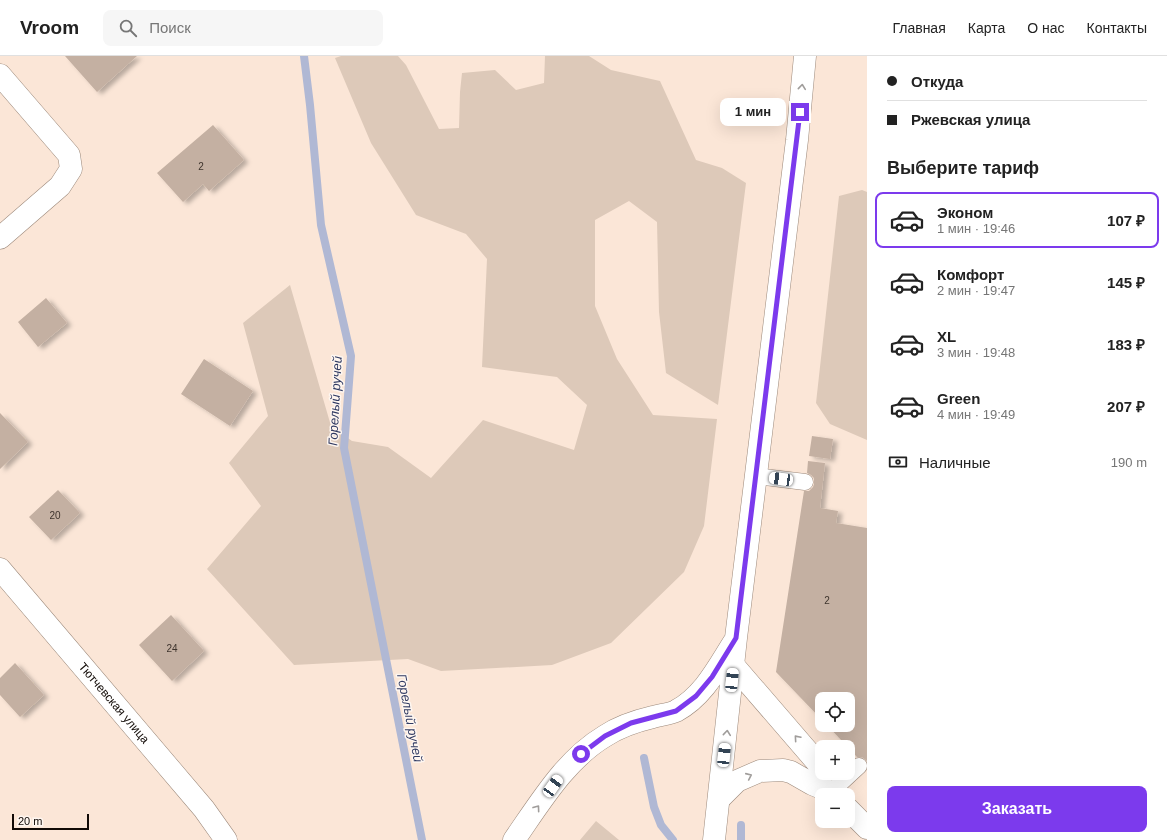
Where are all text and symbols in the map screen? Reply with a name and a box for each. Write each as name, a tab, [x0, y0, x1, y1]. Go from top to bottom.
search box	[103, 10, 383, 46]
text: Vroom	[20, 17, 79, 38]
icon: search	[117, 17, 139, 39]
text: Поиск	[149, 19, 191, 36]
text: Главная	[892, 20, 946, 36]
text: Карта	[968, 20, 1005, 36]
text: О нас	[1027, 20, 1065, 36]
text: Контакты	[1087, 20, 1147, 36]
text: Откуда	[911, 73, 963, 90]
one-way arrow	[798, 84, 807, 90]
callout: 1 мин	[720, 98, 786, 126]
route end	[791, 103, 809, 121]
text: 1 мин	[735, 104, 771, 119]
text: Ржевская улица	[911, 111, 1030, 128]
text: Выберите тариф	[887, 158, 1039, 178]
house number: 2	[198, 161, 204, 172]
icon: car	[889, 202, 925, 238]
text: Эконом	[937, 204, 993, 221]
text: 107 ₽	[1107, 212, 1145, 229]
text: 1 мин · 19:46	[937, 221, 1015, 236]
icon: car	[889, 264, 925, 300]
text: Комфорт	[937, 266, 1004, 283]
text: 145 ₽	[1107, 274, 1145, 291]
text: 2 мин · 19:47	[937, 283, 1015, 298]
icon: car	[889, 326, 925, 362]
text: XL	[937, 328, 956, 345]
text: 183 ₽	[1107, 336, 1145, 353]
text: 3 мин · 19:48	[937, 345, 1015, 360]
water label: Горелый ручей	[325, 356, 345, 446]
icon: car	[889, 388, 925, 424]
text: Green	[937, 390, 980, 407]
text: 207 ₽	[1107, 398, 1145, 415]
text: 4 мин · 19:49	[937, 407, 1015, 422]
icon: cash	[887, 451, 909, 473]
text: Наличные	[919, 454, 991, 471]
text: 190 m	[1111, 455, 1147, 470]
car	[768, 471, 794, 487]
house number: 20	[49, 510, 61, 521]
house number: 2	[824, 595, 830, 606]
house number: 24	[166, 643, 178, 654]
street label: Тютчевская улица	[76, 660, 152, 746]
car	[725, 667, 739, 693]
water label: Горелый ручей	[394, 672, 426, 764]
map controls	[815, 692, 855, 828]
button: locate	[815, 692, 855, 732]
one-way arrow	[722, 730, 731, 736]
one-way arrow	[794, 736, 801, 743]
button: +	[815, 740, 855, 780]
car	[717, 742, 731, 768]
route start	[572, 745, 590, 763]
one-way arrow	[746, 772, 753, 780]
car	[541, 773, 565, 799]
button: Заказать	[887, 786, 1147, 832]
button: −	[815, 788, 855, 828]
one-way arrow	[532, 806, 539, 813]
scale bar	[12, 812, 89, 831]
text: 20 m	[18, 815, 42, 827]

